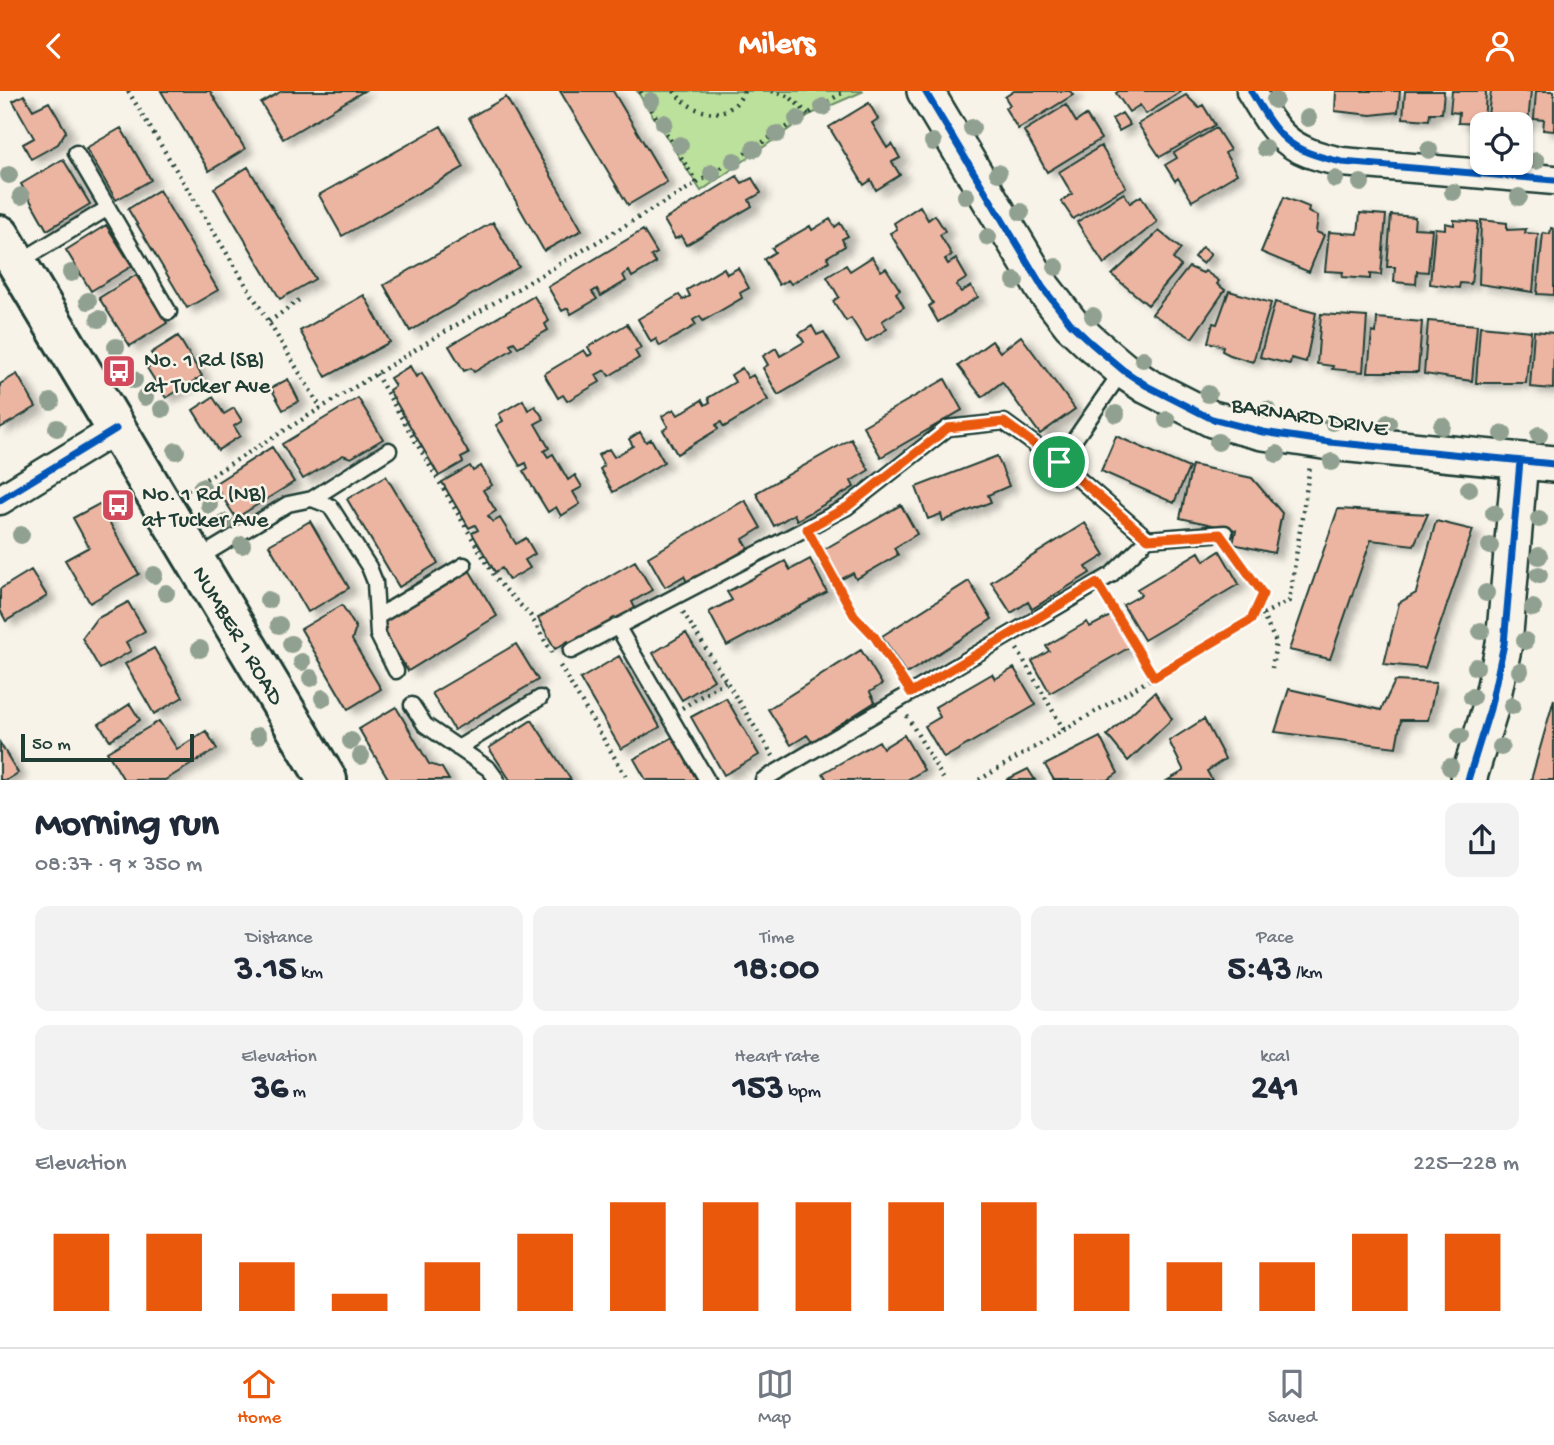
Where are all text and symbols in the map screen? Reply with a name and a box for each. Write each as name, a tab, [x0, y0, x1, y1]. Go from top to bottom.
icon: back	[35, 27, 73, 65]
text: Milers	[739, 27, 815, 65]
icon: person	[1481, 27, 1519, 65]
map controls	[1470, 112, 1533, 175]
button: locate	[1470, 112, 1533, 175]
place label: No. 1 Rd (SB) at Tucker Ave	[144, 348, 271, 401]
bus stop icon: No. 1 Rd (SB) at Tucker Ave	[100, 352, 138, 390]
street label: BARNARD DRIVE	[1228, 393, 1391, 444]
pin	[1029, 432, 1089, 492]
icon: arrive	[1040, 443, 1078, 481]
place label: No. 1 Rd (NB) at Tucker Ave	[142, 482, 269, 535]
bus stop icon: No. 1 Rd (NB) at Tucker Ave	[99, 486, 137, 524]
street label: NUMBER 1 ROAD	[185, 562, 289, 712]
scale bar	[21, 731, 194, 763]
text: 50 m	[32, 734, 71, 757]
button: share	[1445, 803, 1519, 877]
text: Morning run	[35, 804, 219, 848]
text: 08:37 · 9 × 350 m	[35, 852, 202, 879]
text: Distance	[245, 927, 313, 950]
text: Time	[760, 927, 794, 950]
text: Pace	[1256, 927, 1294, 950]
text: 3.15	[235, 950, 297, 991]
text: 18:00	[735, 950, 819, 991]
text: 5:43	[1227, 950, 1292, 991]
text: km	[297, 962, 323, 985]
text: /km	[1292, 962, 1323, 985]
text: Elevation	[241, 1046, 317, 1069]
text: Heart rate	[734, 1046, 820, 1069]
text: kcal	[1260, 1046, 1290, 1069]
text: 36	[252, 1069, 288, 1110]
text: 153	[733, 1069, 784, 1110]
text: 241	[1251, 1069, 1299, 1110]
text: m	[288, 1081, 306, 1104]
text: bpm	[784, 1081, 821, 1104]
text: Elevation	[35, 1151, 126, 1178]
text: 225–228 m	[1413, 1151, 1519, 1178]
tab: Home	[237, 1365, 281, 1430]
tab: Map	[756, 1365, 794, 1430]
tab: Saved	[1268, 1365, 1317, 1430]

